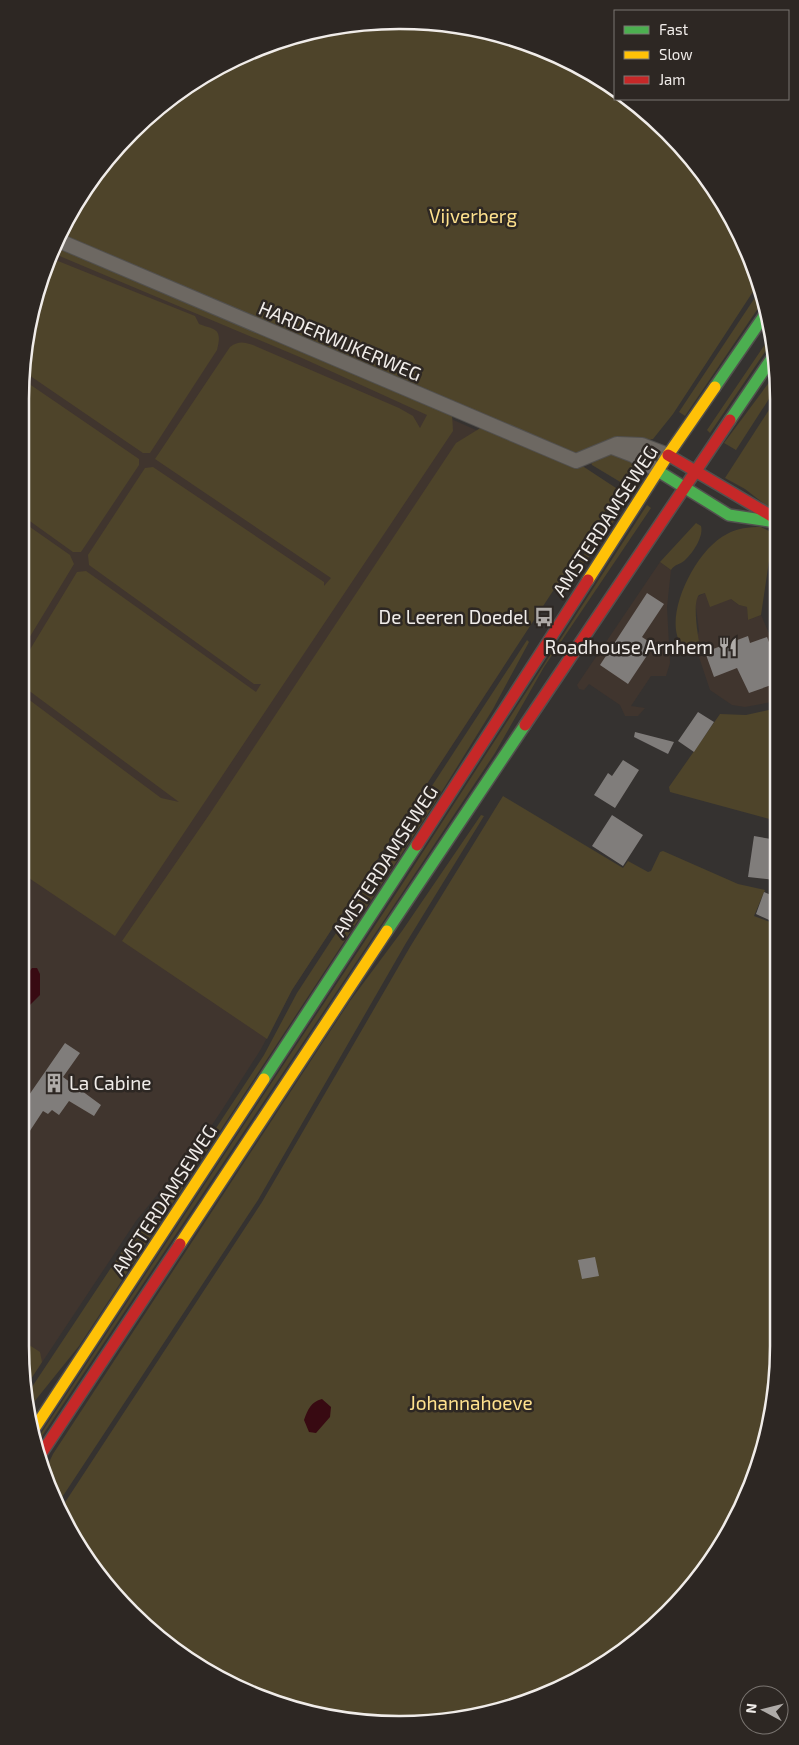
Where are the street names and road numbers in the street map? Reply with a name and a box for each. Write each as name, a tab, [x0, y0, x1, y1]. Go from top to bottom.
street label: HARDERWIJKERWEG	[255, 296, 425, 385]
street label: AMSTERDAMSEWEG	[547, 441, 662, 601]
street label: AMSTERDAMSEWEG	[327, 781, 442, 941]
street label: AMSTERDAMSEWEG	[106, 1120, 221, 1280]

